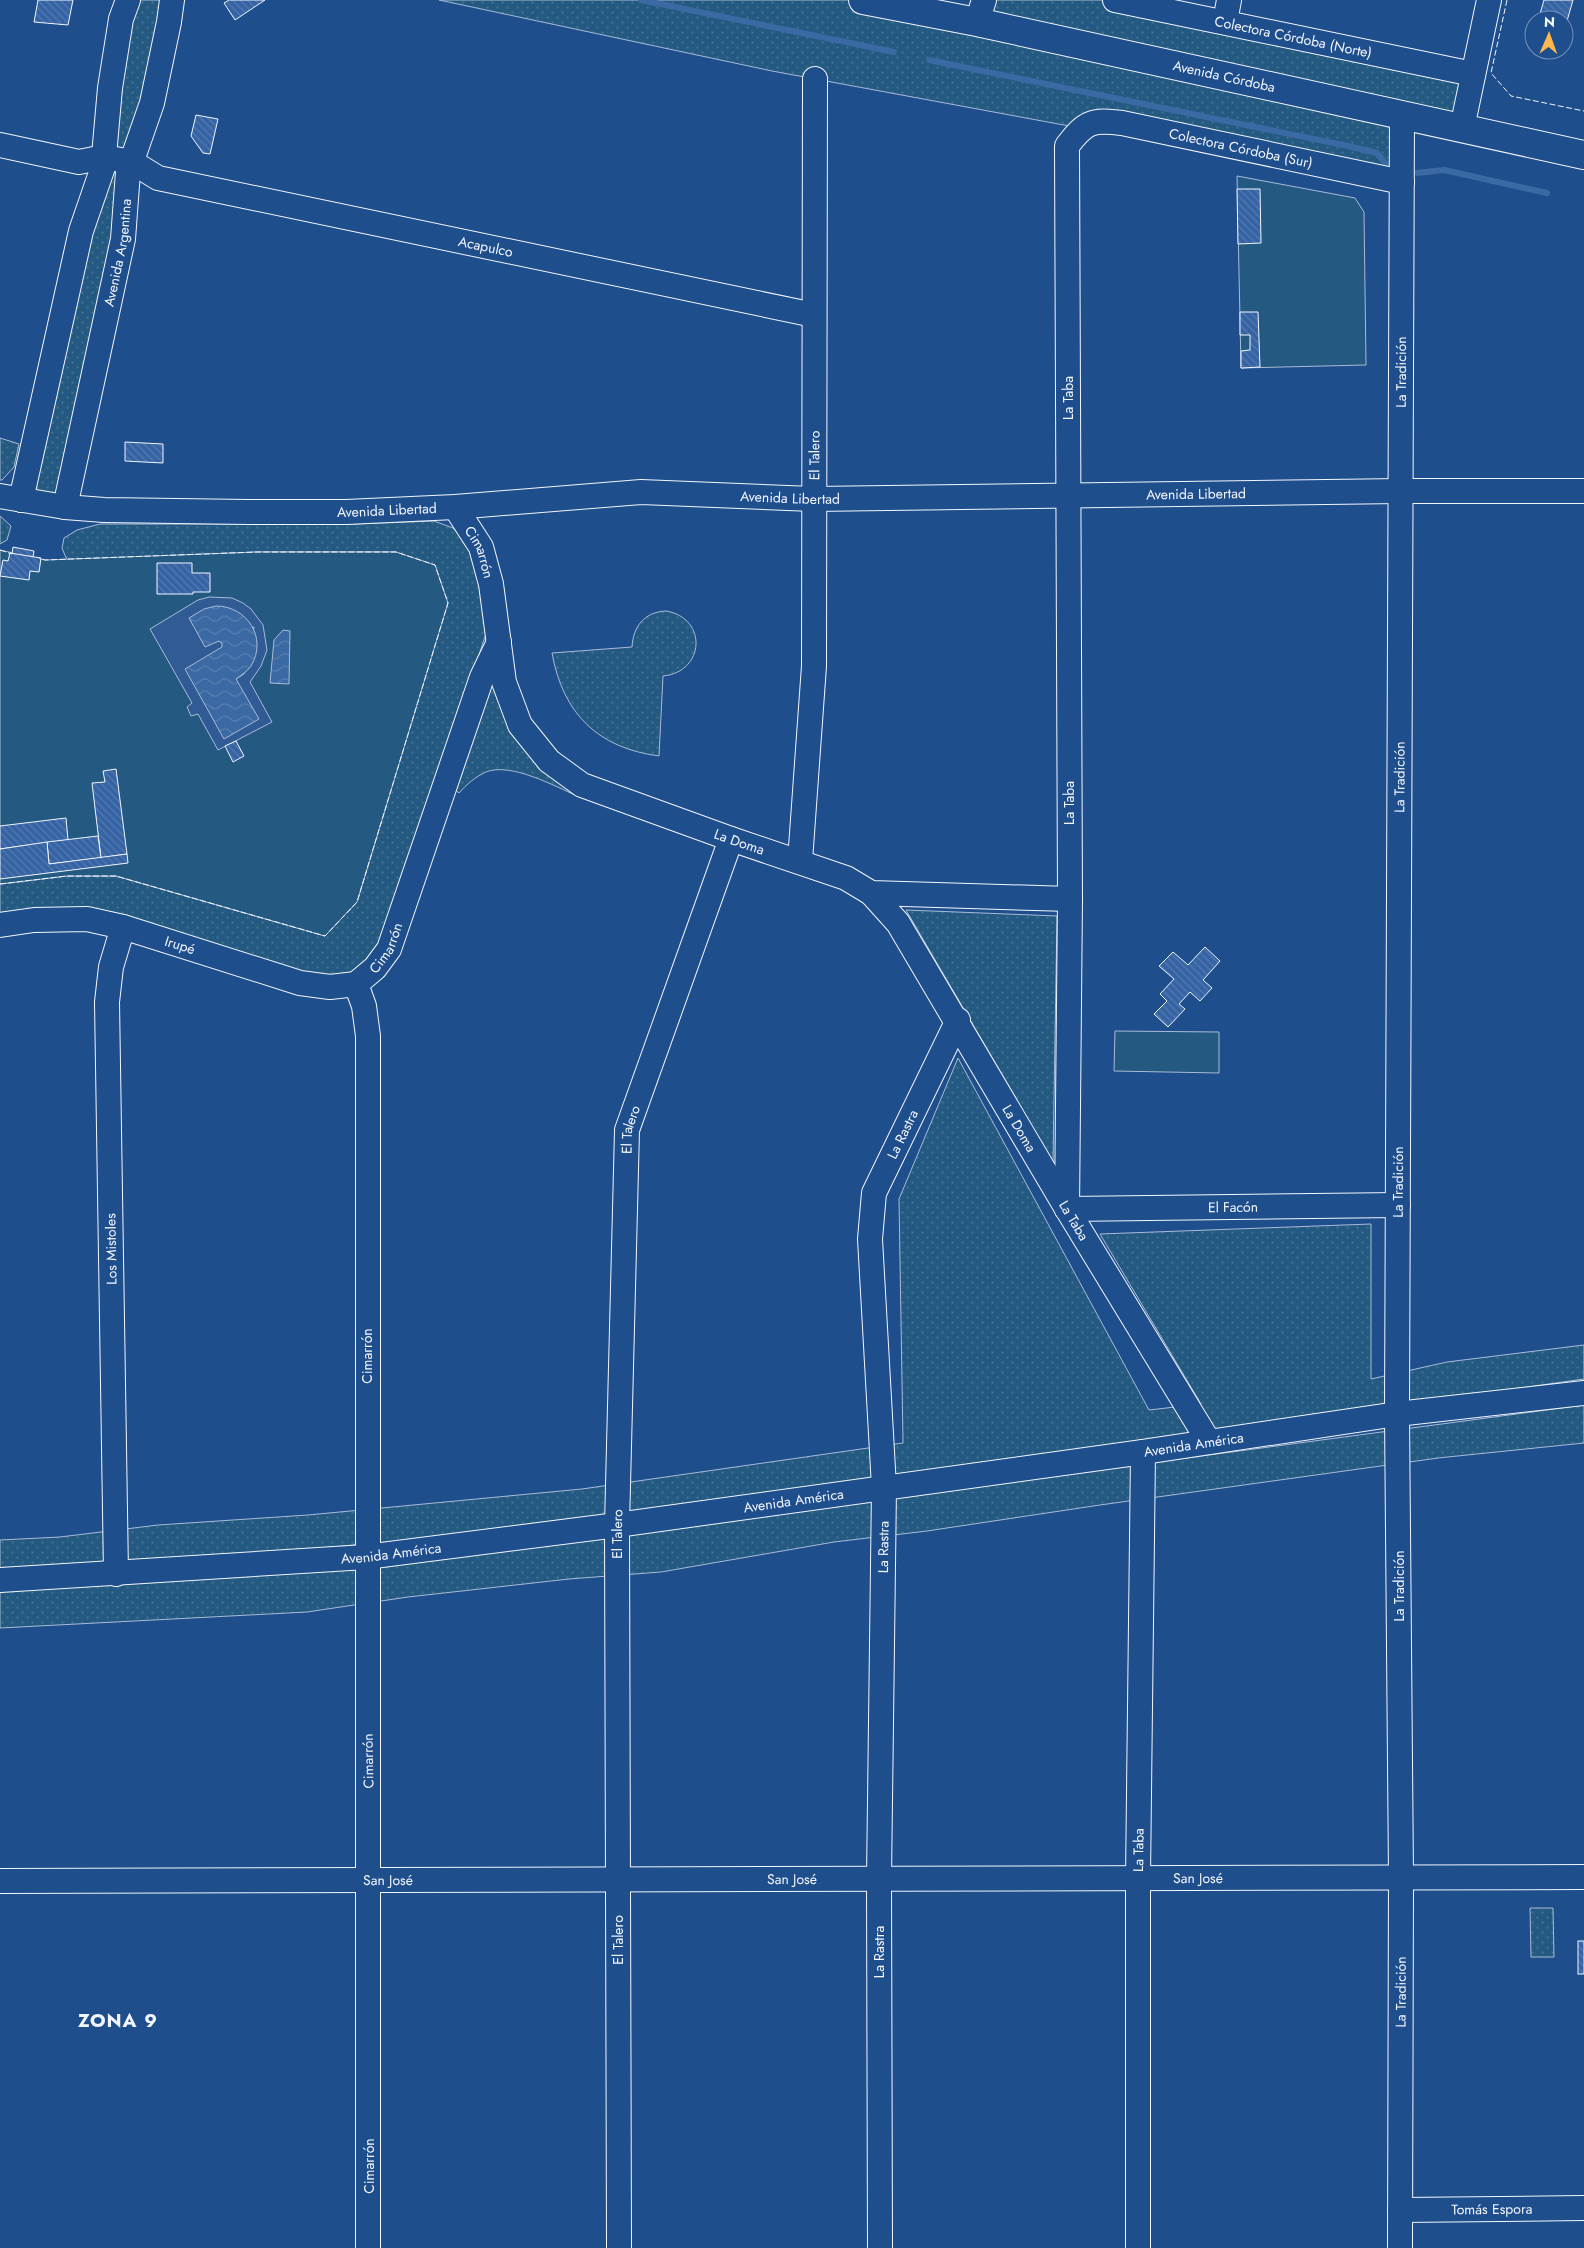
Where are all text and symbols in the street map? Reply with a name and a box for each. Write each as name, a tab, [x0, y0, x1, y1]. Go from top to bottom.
north arrow	[1524, 10, 1574, 60]
street label: Colectora Córdoba (Norte)	[1213, 11, 1374, 63]
text: N	[1544, 12, 1555, 32]
street label: Avenida Córdoba	[1171, 55, 1277, 97]
street label: Colectora Córdoba (Sur)	[1167, 123, 1315, 173]
street label: Avenida Argentina	[99, 198, 136, 308]
street label: Acapulco	[456, 231, 515, 262]
street label: La Tradición	[1391, 336, 1411, 408]
street label: La Taba	[1058, 376, 1078, 420]
street label: El Talero	[804, 430, 824, 480]
street label: Avenida Libertad	[1146, 483, 1246, 504]
street label: Avenida Libertad	[740, 486, 840, 509]
street label: Avenida Libertad	[337, 498, 437, 522]
street label: Cimarrón	[460, 522, 499, 580]
street label: La Tradición	[1389, 741, 1410, 813]
street label: La Taba	[1059, 781, 1079, 825]
street label: La Doma	[711, 824, 767, 860]
street label: Cimarrón	[364, 920, 407, 978]
street label: Irupé	[162, 931, 198, 959]
street label: La Doma	[998, 1101, 1041, 1156]
street label: El Talero	[616, 1102, 645, 1154]
street label: La Rastra	[882, 1106, 923, 1162]
street label: La Tradición	[1388, 1146, 1408, 1218]
street label: La Taba	[1054, 1197, 1094, 1244]
street label: El Facón	[1208, 1197, 1258, 1217]
street label: Los Mistoles	[100, 1213, 122, 1285]
street label: Cimarrón	[357, 1328, 377, 1384]
street label: Avenida América	[1142, 1427, 1245, 1462]
street label: Avenida América	[742, 1484, 845, 1517]
street label: El Talero	[607, 1509, 627, 1559]
street label: La Rastra	[873, 1521, 894, 1573]
street label: Avenida América	[340, 1538, 442, 1569]
street label: La Tradición	[1389, 1550, 1409, 1622]
street label: Cimarrón	[358, 1733, 378, 1789]
street label: La Taba	[1128, 1828, 1149, 1872]
street label: San José	[1173, 1868, 1223, 1888]
street label: San José	[767, 1869, 817, 1889]
street label: San José	[363, 1870, 413, 1890]
street label: El Talero	[608, 1915, 628, 1965]
street label: La Rastra	[869, 1926, 889, 1978]
street label: La Tradición	[1391, 1956, 1411, 2028]
district label: ZONA 9	[78, 2007, 158, 2034]
street label: Cimarrón	[359, 2138, 379, 2194]
street label: Tomás Espora	[1451, 2199, 1533, 2219]

